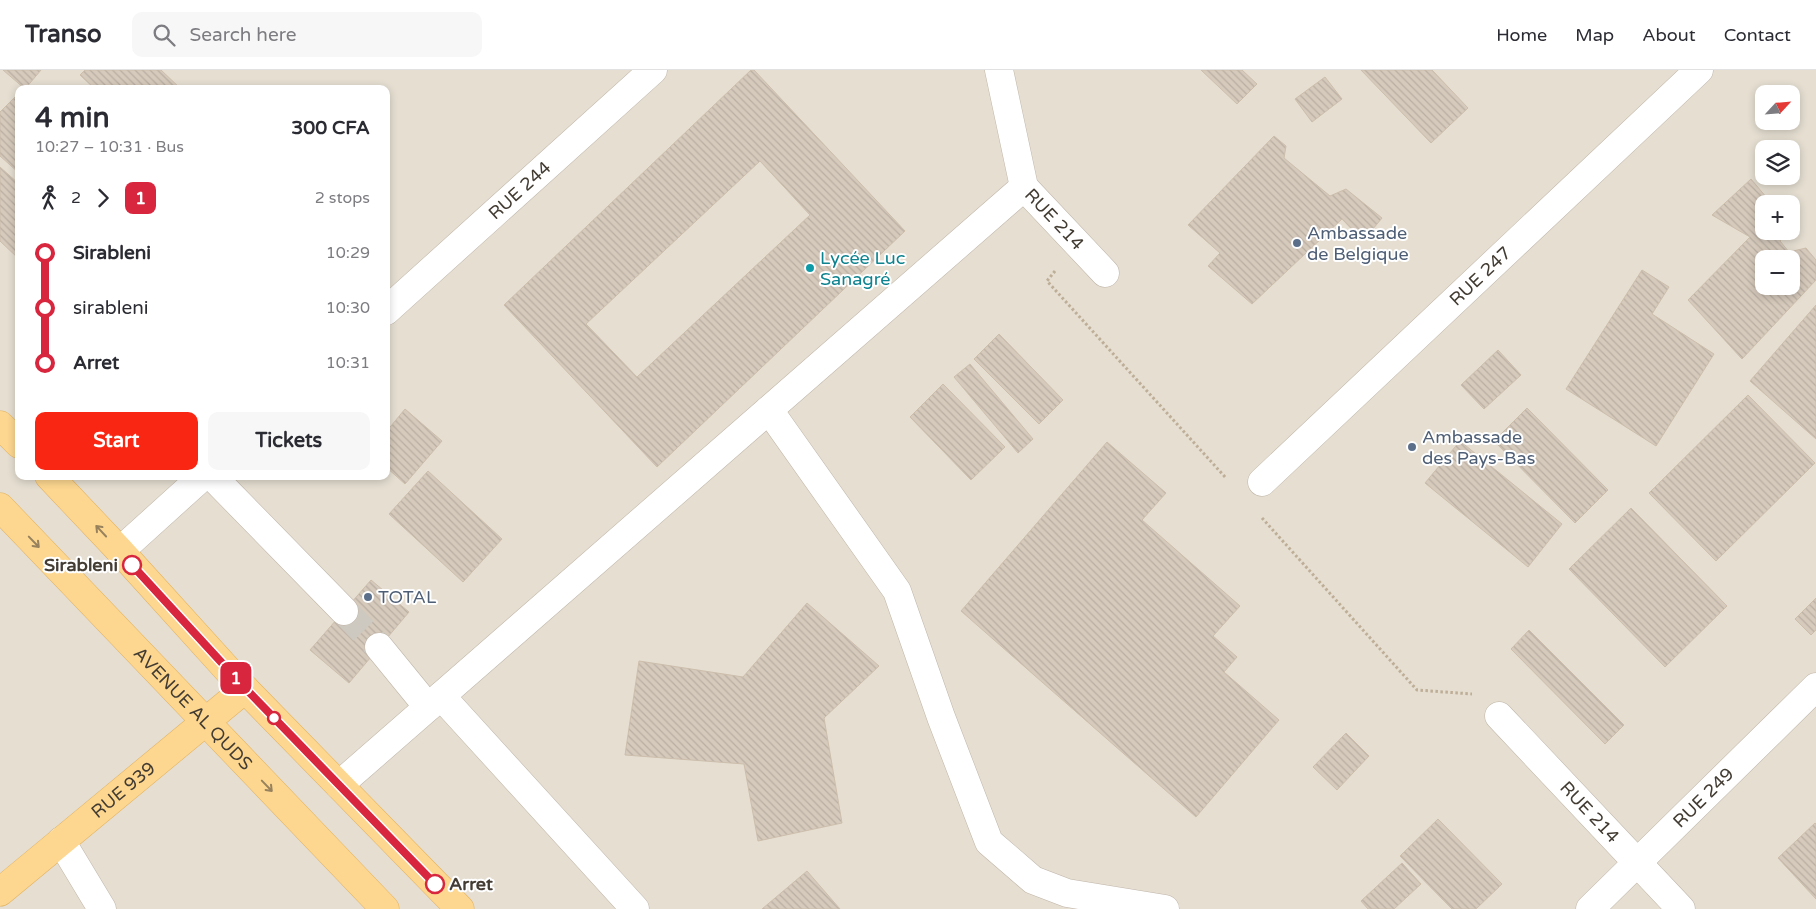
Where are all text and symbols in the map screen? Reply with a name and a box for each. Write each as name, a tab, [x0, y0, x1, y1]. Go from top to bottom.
search box	[132, 12, 482, 57]
text: Transo	[25, 20, 102, 49]
icon: search	[150, 21, 178, 49]
text: Search here	[190, 24, 296, 46]
text: Home	[1496, 24, 1547, 46]
text: Map	[1575, 24, 1614, 46]
text: About	[1642, 24, 1696, 46]
text: Contact	[1724, 24, 1791, 46]
north arrow	[1755, 85, 1800, 130]
map controls	[1755, 85, 1800, 295]
text: 4 min	[35, 101, 110, 135]
text: 300 CFA	[291, 117, 370, 139]
text: 10:27 – 10:31 · Bus	[35, 137, 184, 157]
button: layers	[1755, 140, 1800, 185]
street label: RUE 244	[484, 157, 555, 224]
icon: walk	[35, 184, 63, 212]
icon: forward	[89, 184, 117, 212]
street label: RUE 214	[1020, 184, 1089, 255]
text: 1	[135, 187, 146, 209]
text: 2	[71, 188, 81, 208]
text: 2 stops	[315, 188, 370, 208]
button: +	[1755, 195, 1800, 240]
place label: Ambassade de Belgique	[1307, 222, 1409, 265]
marker: Ambassade de Belgique	[1291, 237, 1303, 249]
text: Sirableni	[73, 242, 151, 264]
street label: RUE 247	[1445, 242, 1516, 310]
text: 10:29	[326, 243, 370, 263]
place label: Lycée Luc Sanagré	[820, 247, 905, 290]
button: −	[1755, 250, 1800, 295]
marker: Lycée Luc Sanagré	[804, 262, 816, 274]
text: sirableni	[73, 297, 149, 319]
text: 10:30	[326, 298, 370, 318]
text: Arret	[73, 352, 119, 374]
text: 10:31	[326, 353, 370, 373]
button: Start	[35, 412, 198, 470]
button: Tickets	[208, 412, 370, 470]
place label: Ambassade des Pays-Bas	[1422, 426, 1535, 469]
marker: Ambassade des Pays-Bas	[1406, 441, 1418, 453]
one-way arrow	[95, 525, 107, 537]
one-way arrow	[28, 536, 40, 548]
place label: Sirableni	[44, 554, 118, 576]
marker: Sirableni	[122, 555, 142, 575]
place label: TOTAL	[378, 586, 437, 608]
marker: TOTAL	[362, 591, 374, 603]
street label: AVENUE AL QUDS	[129, 642, 257, 775]
line badge: 1	[220, 662, 252, 694]
text: 1	[230, 667, 242, 689]
unlabelled marker	[267, 711, 281, 725]
street label: RUE 939	[87, 757, 160, 823]
street label: RUE 249	[1668, 763, 1738, 832]
street label: RUE 214	[1555, 777, 1624, 847]
one-way arrow	[261, 780, 273, 792]
place label: Arret	[449, 873, 493, 895]
marker: Arret	[425, 874, 445, 894]

